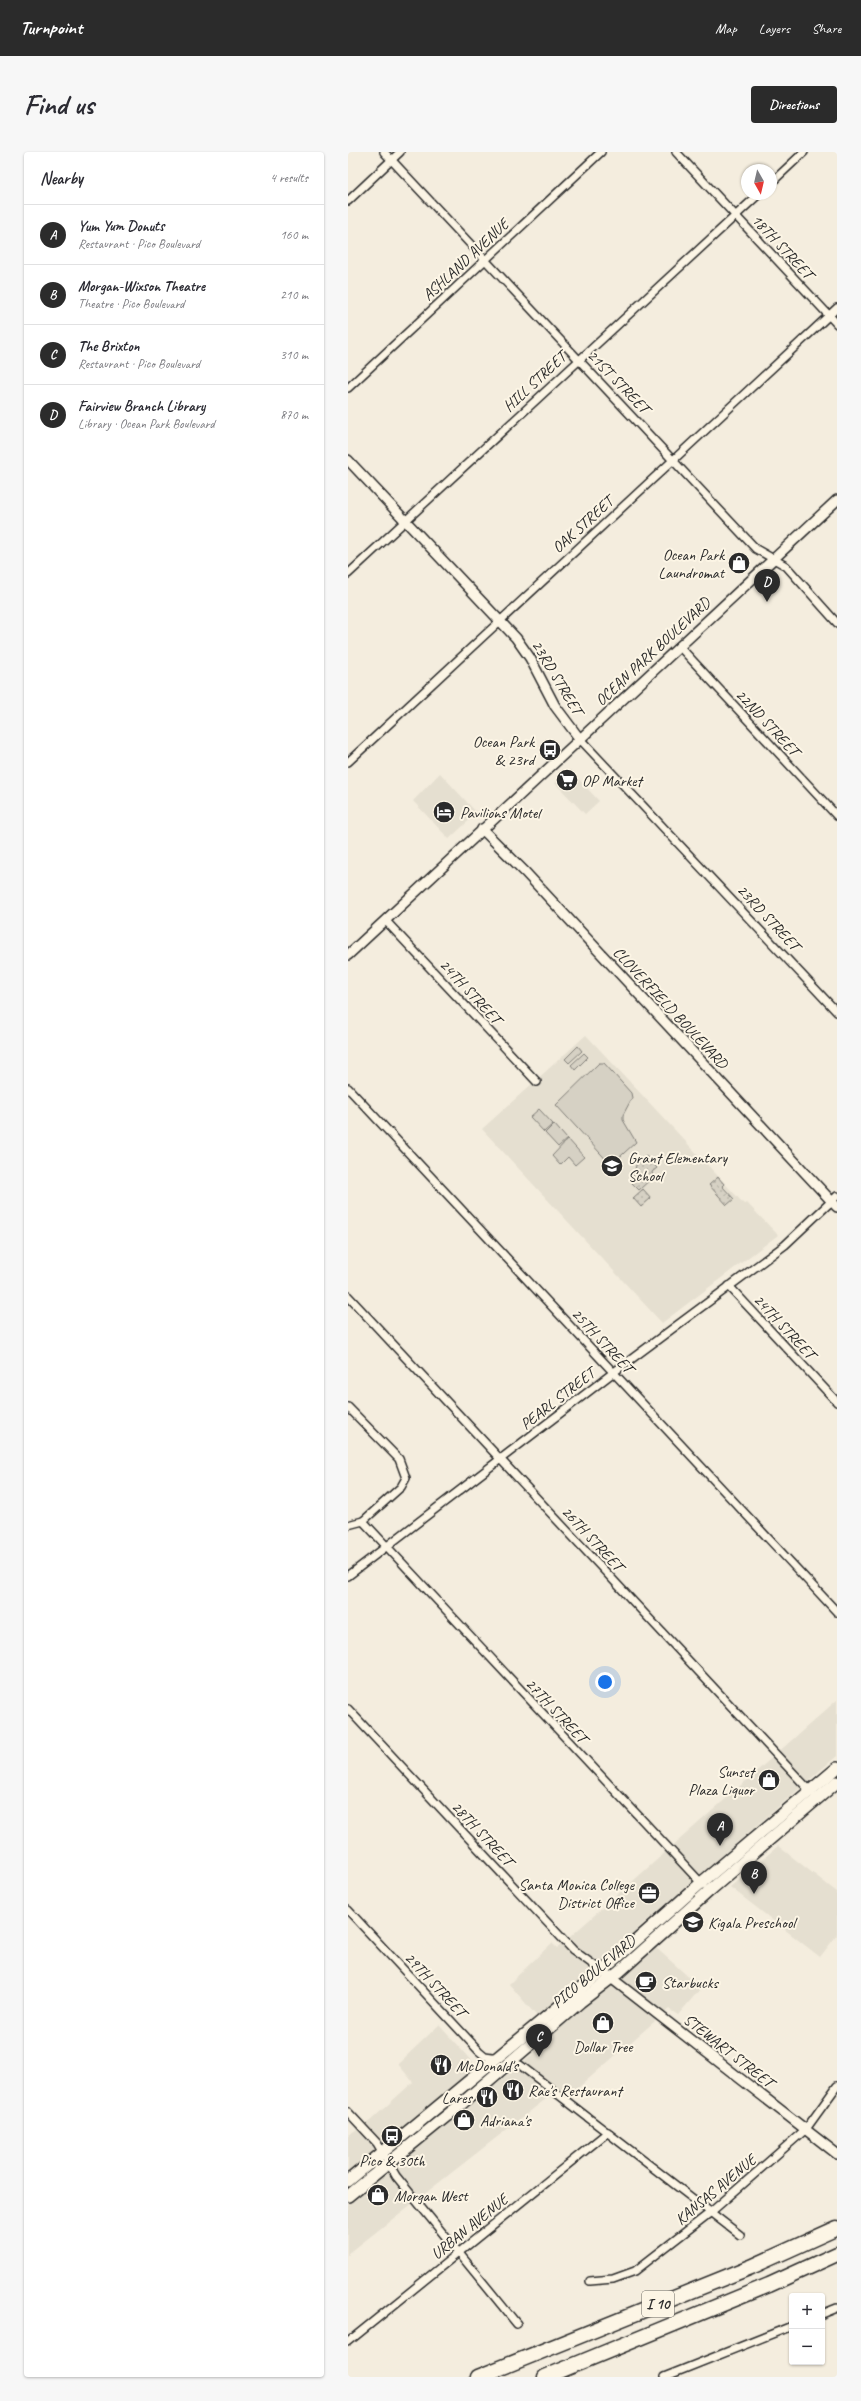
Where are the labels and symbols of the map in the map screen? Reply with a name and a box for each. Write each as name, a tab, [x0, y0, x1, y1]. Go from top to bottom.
north arrow	[741, 164, 777, 200]
street label: 18TH STREET	[747, 210, 821, 287]
street label: ASHLAND AVENUE	[418, 213, 515, 305]
street label: HILL STREET	[499, 345, 573, 416]
street label: 21ST STREET	[583, 346, 657, 421]
street label: OAK STREET	[548, 490, 620, 557]
place label: Ocean Park Laundromat	[658, 545, 726, 583]
shop icon: Ocean Park Laundromat	[726, 550, 752, 576]
pin: D	[754, 569, 780, 602]
street label: OCEAN PARK BOULEVARD	[591, 592, 716, 710]
street label: 23RD STREET	[527, 637, 590, 722]
street label: 22ND STREET	[731, 685, 807, 764]
place label: Ocean Park & 23rd	[473, 732, 537, 770]
bus stop icon: Ocean Park & 23rd	[537, 737, 563, 763]
supermarket icon: OP Market	[554, 767, 580, 793]
place label: OP Market	[582, 771, 645, 791]
hotel icon: Pavilions Motel	[431, 799, 457, 825]
place label: Pavilions Motel	[460, 803, 543, 823]
street label: 23RD STREET	[733, 880, 807, 958]
street label: CLOVERFIELD BOULEVARD	[609, 942, 733, 1074]
street label: 24TH STREET	[435, 955, 509, 1032]
place label: Grant Elementary School	[628, 1148, 728, 1186]
school or university icon: Grant Elementary School	[599, 1153, 625, 1179]
street label: 24TH STREET	[749, 1290, 823, 1367]
street label: 25TH STREET	[567, 1304, 641, 1381]
street label: PEARL STREET	[516, 1361, 602, 1434]
street label: 26TH STREET	[557, 1502, 631, 1579]
your location	[595, 1672, 615, 1692]
street label: 27TH STREET	[521, 1674, 595, 1751]
place label: Sunset Plaza Liquor	[688, 1762, 757, 1800]
shop icon: Sunset Plaza Liquor	[756, 1767, 782, 1793]
street label: 28TH STREET	[447, 1797, 521, 1874]
pin: A	[707, 1813, 733, 1846]
pin: B	[741, 1861, 767, 1894]
place label: Santa Monica College District Office	[519, 1875, 636, 1913]
office icon: Santa Monica College District Office	[636, 1880, 662, 1906]
school or university icon: Kigala Preschool	[680, 1909, 706, 1935]
place label: Kigala Preschool	[708, 1913, 798, 1933]
street label: PICO BOULEVARD	[548, 1930, 641, 2013]
street label: 29TH STREET	[400, 1948, 474, 2025]
cafe icon: Starbucks	[633, 1969, 659, 1995]
place label: Starbucks	[662, 1973, 720, 1993]
street label: STEWART STREET	[679, 2009, 781, 2095]
shop icon: Dollar Tree	[590, 2010, 616, 2036]
pin: C	[526, 2024, 552, 2057]
place label: Dollar Tree	[574, 2037, 634, 2057]
restaurant icon: McDonald's	[428, 2052, 454, 2078]
place label: McDonald's	[456, 2056, 520, 2076]
restaurant icon: Rae's Restaurant	[500, 2077, 526, 2103]
place label: Rae's Restaurant	[528, 2081, 624, 2101]
restaurant icon: Lares	[474, 2084, 500, 2110]
place label: Lares	[442, 2088, 474, 2108]
shop icon: Adriana's	[451, 2107, 477, 2133]
place label: Adriana's	[480, 2111, 532, 2131]
bus stop icon: Pico & 30th	[379, 2123, 405, 2149]
street label: KANSAS AVENUE	[671, 2149, 762, 2230]
place label: Pico & 30th	[359, 2151, 426, 2171]
shop icon: Morgan West	[365, 2182, 391, 2208]
place label: Morgan West	[394, 2186, 469, 2206]
street label: URBAN AVENUE	[427, 2188, 514, 2264]
road number: I 10	[642, 2291, 674, 2317]

